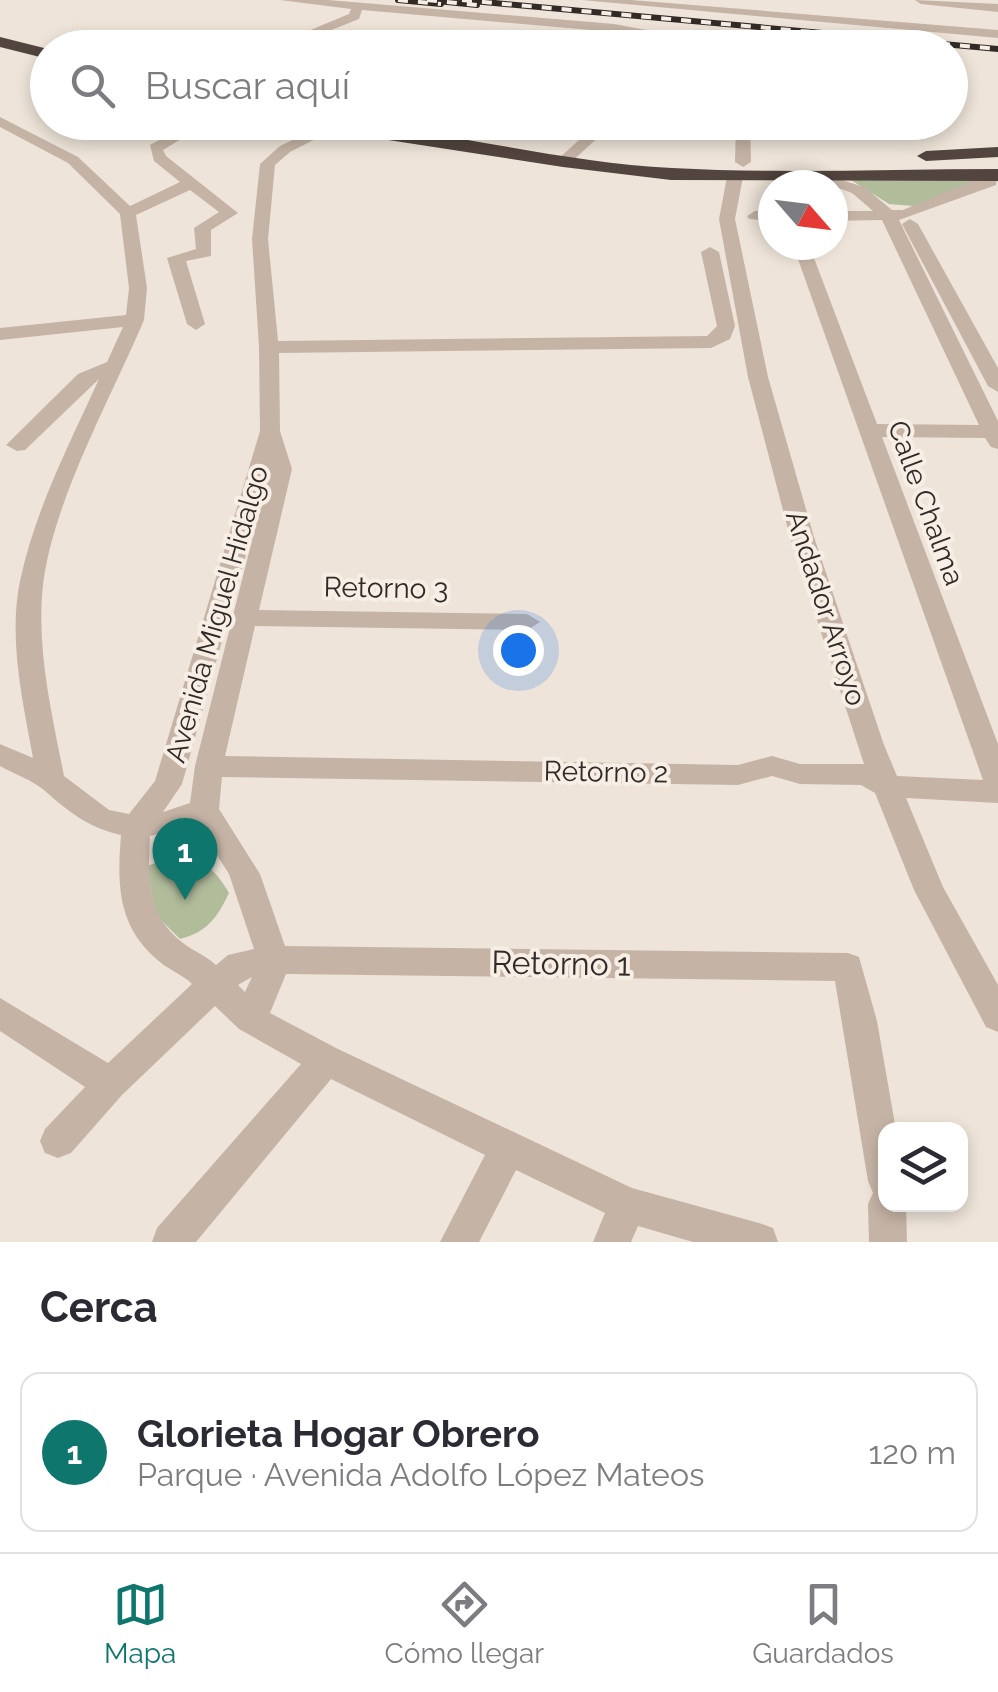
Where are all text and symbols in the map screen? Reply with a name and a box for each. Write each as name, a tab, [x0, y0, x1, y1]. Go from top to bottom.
search box	[30, 30, 968, 140]
icon: search	[65, 58, 120, 113]
text: Buscar aquí	[145, 63, 350, 108]
north arrow	[758, 170, 848, 260]
street label: Calle Chalma	[881, 416, 971, 590]
street label: Avenida Miguel Hidalgo	[159, 462, 275, 766]
street label: Andador Arroyo	[779, 506, 873, 710]
street label: Retorno 3	[323, 570, 449, 606]
your location	[493, 625, 544, 676]
street label: Retorno 2	[543, 754, 669, 790]
pin: 1	[152, 818, 218, 900]
street label: Retorno 1	[491, 943, 631, 983]
map controls	[878, 1122, 968, 1212]
button: layers	[878, 1122, 968, 1212]
text: Cerca	[40, 1283, 158, 1332]
text: Glorieta Hogar Obrero	[137, 1411, 540, 1456]
text: 1	[67, 1434, 82, 1471]
text: 120 m	[868, 1434, 956, 1471]
text: Parque · Avenida Adolfo López Mateos	[137, 1456, 704, 1493]
tab: Mapa	[104, 1577, 176, 1670]
tab: Cómo llegar	[385, 1577, 544, 1670]
tab: Guardados	[752, 1577, 894, 1670]

